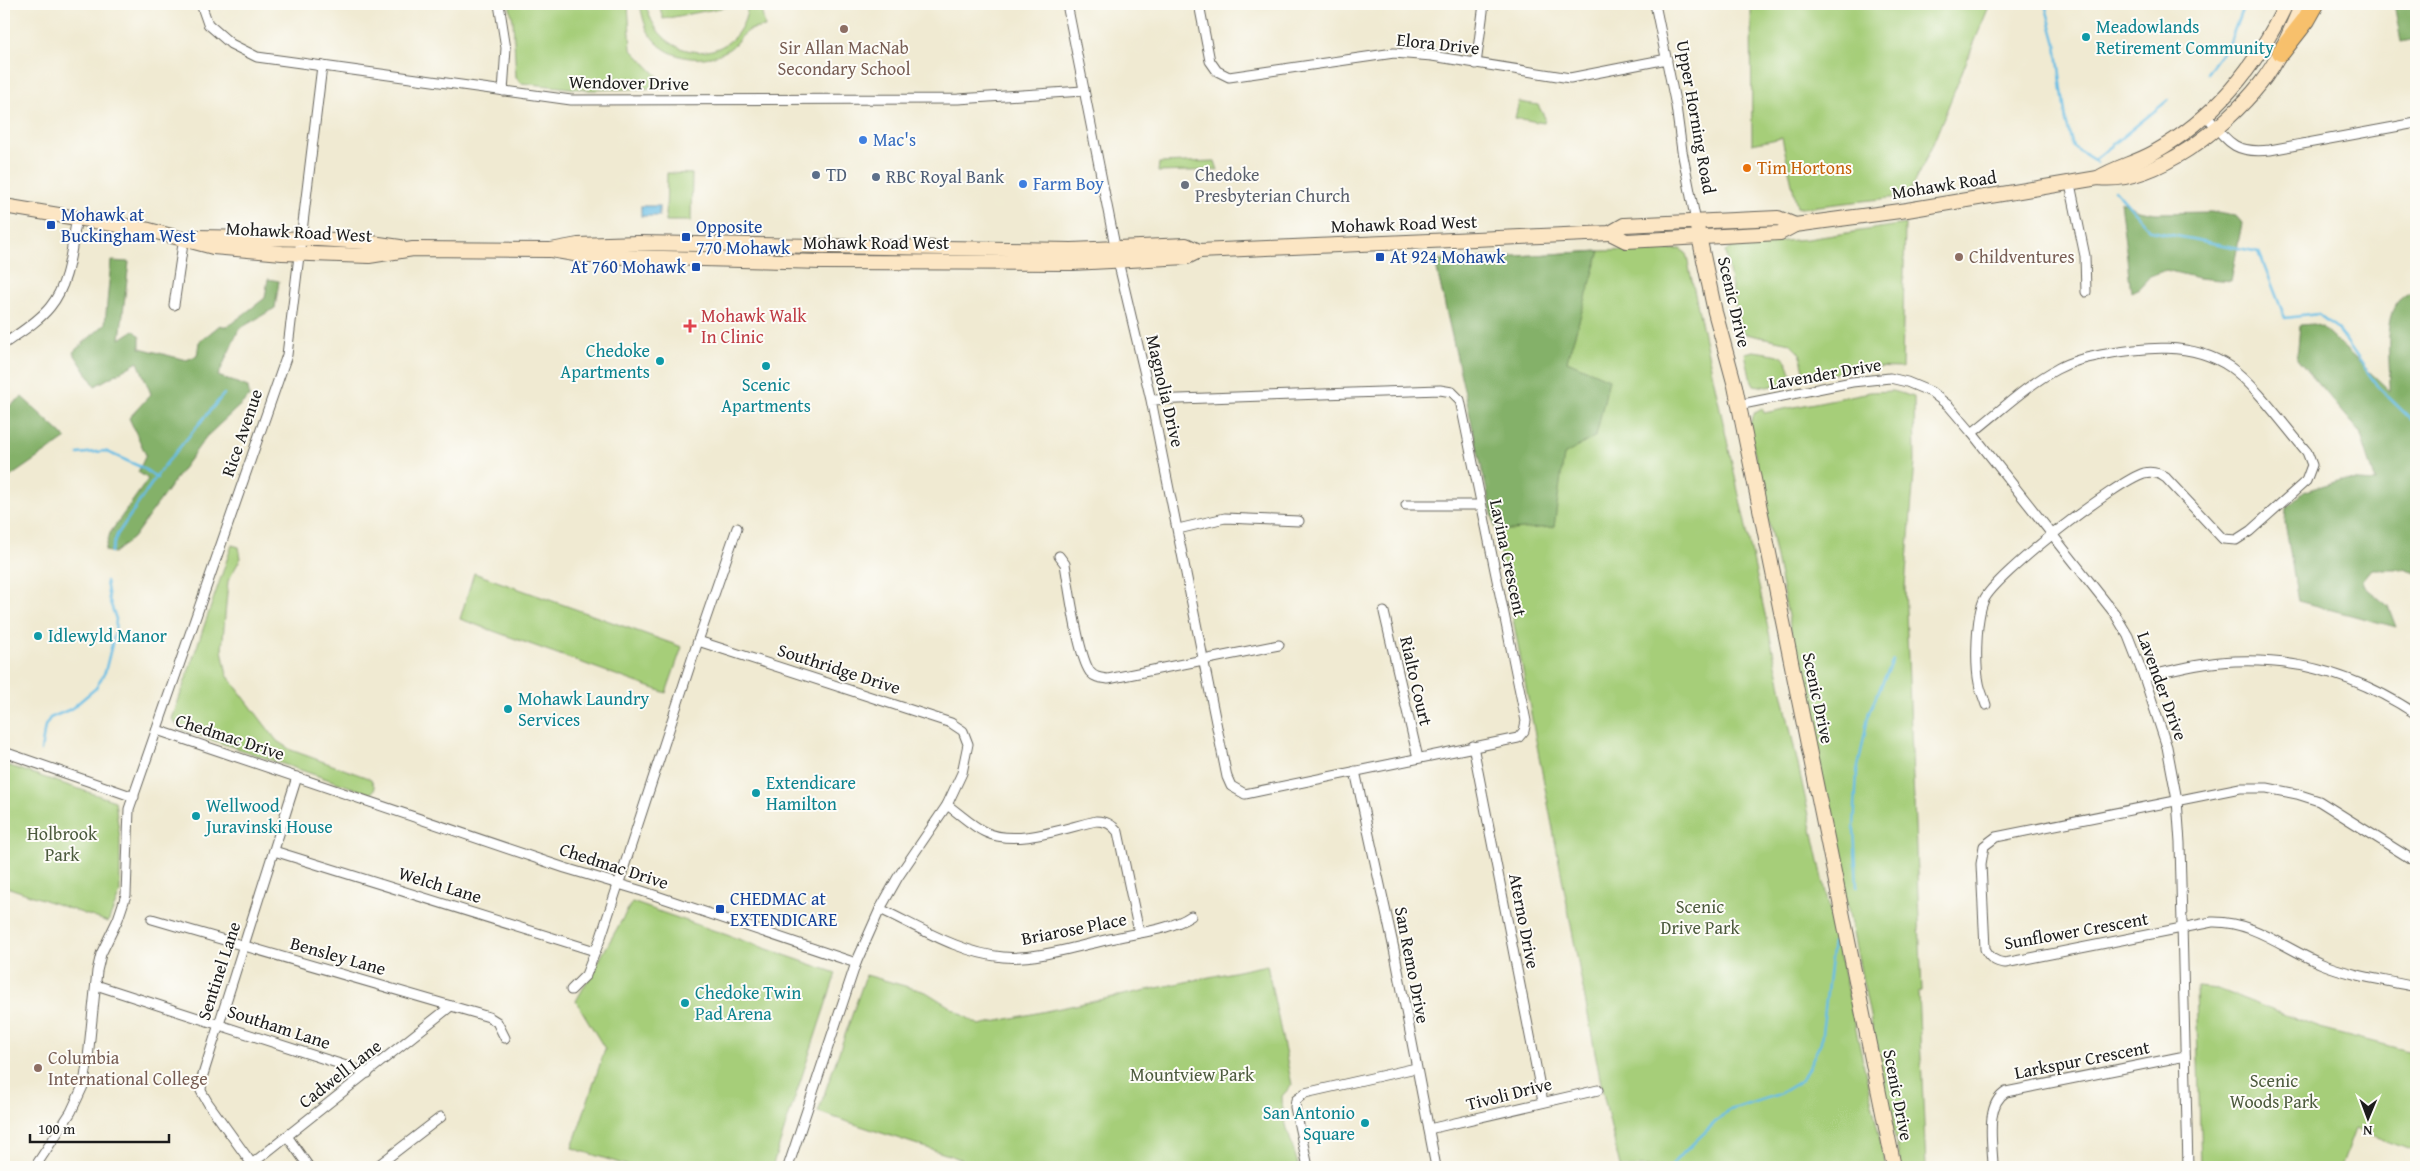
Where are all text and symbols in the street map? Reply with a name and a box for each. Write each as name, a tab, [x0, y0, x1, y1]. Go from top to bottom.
place label: Meadowlands Retirement Community	[2096, 13, 2274, 61]
marker: Sir Allan MacNab Secondary School	[838, 23, 850, 35]
street label: Elora Drive	[1395, 26, 1481, 61]
marker: Meadowlands Retirement Community	[2080, 31, 2092, 43]
place label: Sir Allan MacNab Secondary School	[778, 34, 911, 82]
street label: Upper Horning Road	[1670, 38, 1723, 196]
street label: Wendover Drive	[569, 68, 689, 97]
place label: Mac's	[873, 126, 916, 153]
marker: Mac's	[857, 134, 869, 146]
place label: Tim Hortons	[1757, 154, 1852, 181]
place label: TD	[826, 161, 847, 188]
place label: Chedoke Presbyterian Church	[1195, 161, 1350, 209]
marker: Tim Hortons	[1741, 162, 1753, 174]
place label: RBC Royal Bank	[886, 163, 1005, 190]
street label: Mohawk Road	[1890, 163, 1999, 206]
marker: TD	[810, 169, 822, 181]
place label: Farm Boy	[1033, 170, 1104, 197]
marker: RBC Royal Bank	[870, 171, 882, 183]
marker: Farm Boy	[1017, 178, 1029, 190]
marker: Chedoke Presbyterian Church	[1179, 179, 1191, 191]
place label: Mohawk at Buckingham West	[61, 201, 196, 249]
street label: Mohawk Road West	[1330, 207, 1478, 240]
place label: Opposite 770 Mohawk	[696, 213, 791, 261]
street label: Mohawk Road West	[225, 214, 373, 249]
marker: Mohawk at Buckingham West	[45, 219, 57, 231]
street label: Mohawk Road West	[803, 229, 950, 256]
marker: Opposite 770 Mohawk	[680, 231, 692, 243]
place label: At 924 Mohawk	[1390, 243, 1506, 270]
place label: Childventures	[1969, 243, 2075, 270]
marker: At 924 Mohawk	[1374, 251, 1386, 263]
marker: Childventures	[1953, 251, 1965, 263]
place label: At 760 Mohawk	[571, 253, 687, 280]
street label: Scenic Drive	[1711, 254, 1758, 350]
marker: At 760 Mohawk	[690, 261, 702, 273]
place label: Mohawk Walk In Clinic	[701, 302, 807, 350]
marker: Mohawk Walk In Clinic	[683, 319, 697, 333]
street label: Magnolia Drive	[1139, 332, 1192, 450]
place label: Chedoke Apartments	[560, 337, 650, 385]
street label: Lavender Drive	[1766, 350, 1883, 397]
marker: Chedoke Apartments	[654, 355, 666, 367]
marker: Scenic Apartments	[760, 360, 772, 372]
place label: Scenic Apartments	[721, 371, 811, 419]
street label: Rice Avenue	[214, 385, 269, 480]
street label: Lavina Crescent	[1483, 497, 1534, 620]
place label: Idlewyld Manor	[48, 622, 168, 649]
street label: Lavender Drive	[2130, 628, 2195, 744]
marker: Idlewyld Manor	[32, 630, 44, 642]
street label: Rialto Court	[1393, 634, 1440, 729]
street label: Southridge Drive	[774, 636, 904, 701]
street label: Scenic Drive	[1796, 650, 1841, 746]
place label: Mohawk Laundry Services	[518, 685, 649, 733]
marker: Mohawk Laundry Services	[502, 703, 514, 715]
street label: Chedmac Drive	[172, 706, 288, 767]
place label: Extendicare Hamilton	[766, 769, 856, 817]
marker: Extendicare Hamilton	[750, 787, 762, 799]
place label: Wellwood Juravinski House	[204, 792, 333, 840]
marker: Wellwood Juravinski House	[190, 810, 202, 822]
park label: Holbrook Park	[27, 820, 98, 868]
street label: Chedmac Drive	[556, 835, 672, 896]
street label: Welch Lane	[395, 859, 485, 910]
street label: Aterno Drive	[1502, 871, 1547, 971]
place label: CHEDMAC at EXTENDICARE	[730, 885, 837, 933]
park label: Scenic Drive Park	[1660, 893, 1740, 941]
marker: CHEDMAC at EXTENDICARE	[714, 903, 726, 915]
street label: San Remo Drive	[1388, 904, 1437, 1026]
street label: Sunflower Crescent	[2002, 904, 2151, 956]
street label: Briarose Place	[1019, 905, 1129, 952]
street label: Sentinel Lane	[190, 918, 247, 1024]
street label: Bensley Lane	[287, 929, 389, 982]
place label: Chedoke Twin Pad Arena	[695, 979, 801, 1027]
street label: Southam Lane	[224, 997, 334, 1056]
marker: Chedoke Twin Pad Arena	[679, 997, 691, 1009]
street label: Cadwell Lane	[293, 1033, 387, 1115]
street label: Larkspur Crescent	[2012, 1033, 2152, 1086]
place label: Columbia International College	[48, 1044, 208, 1092]
street label: Scenic Drive	[1876, 1047, 1921, 1143]
park label: Mountview Park	[1130, 1061, 1255, 1088]
marker: Columbia International College	[32, 1062, 44, 1074]
park label: Scenic Woods Park	[2230, 1067, 2319, 1115]
street label: Tivoli Drive	[1463, 1070, 1555, 1117]
north arrow	[2342, 1094, 2392, 1144]
place label: San Antonio Square	[1263, 1099, 1355, 1147]
scale bar	[30, 1111, 169, 1143]
marker: San Antonio Square	[1359, 1117, 1371, 1129]
text: 100 m	[38, 1118, 76, 1139]
text: N	[2362, 1121, 2373, 1141]

